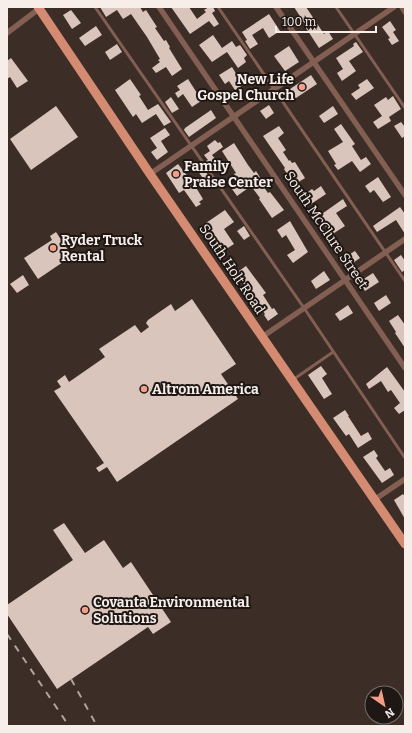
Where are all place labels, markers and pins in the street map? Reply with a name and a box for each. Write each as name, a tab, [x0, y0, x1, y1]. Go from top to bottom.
place label: New Life Gospel Church	[197, 71, 294, 104]
marker: New Life Gospel Church	[297, 82, 307, 92]
place label: Family Praise Center	[184, 158, 273, 191]
marker: Family Praise Center	[171, 169, 181, 179]
place label: Ryder Truck Rental	[61, 232, 143, 265]
marker: Ryder Truck Rental	[48, 243, 58, 253]
place label: Altrom America	[152, 381, 259, 398]
marker: Altrom America	[139, 384, 149, 394]
place label: Covanta Environmental Solutions	[93, 594, 250, 627]
marker: Covanta Environmental Solutions	[80, 605, 90, 615]

